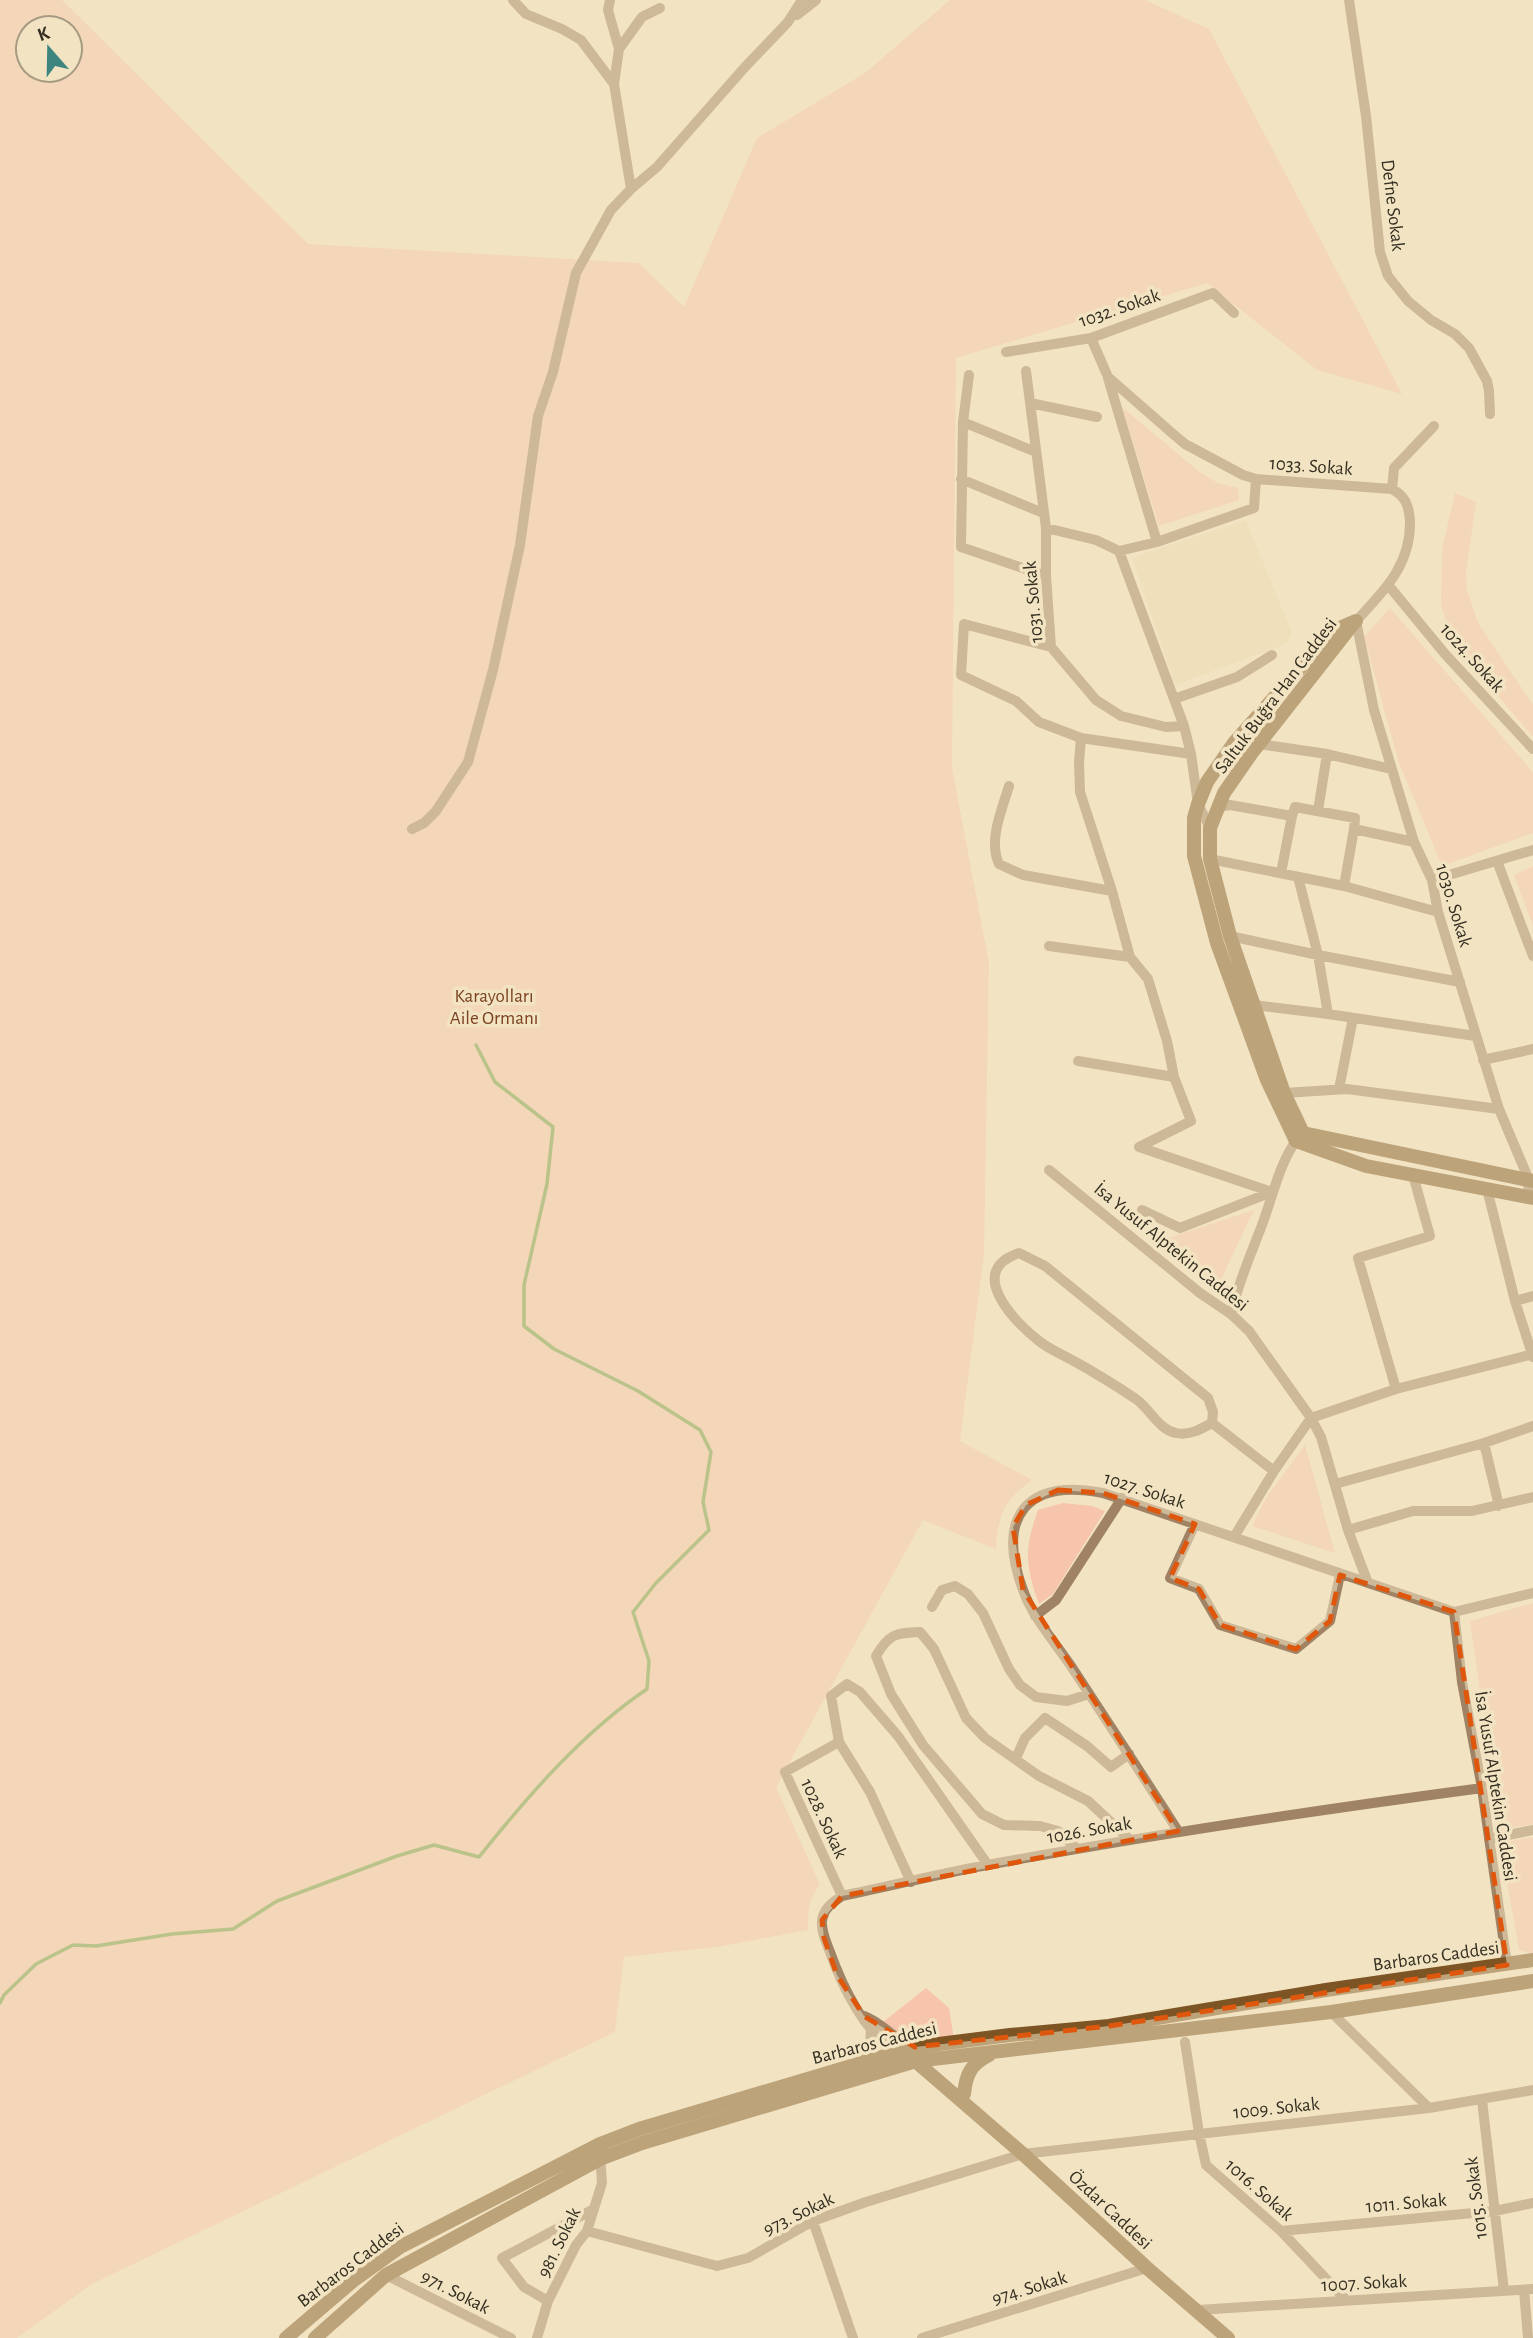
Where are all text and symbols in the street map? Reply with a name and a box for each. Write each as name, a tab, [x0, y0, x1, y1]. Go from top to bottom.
north arrow	[14, 14, 84, 84]
text: K	[35, 23, 53, 45]
street label: Defne Sokak	[1377, 158, 1408, 252]
street label: 1032. Sokak	[1077, 286, 1163, 331]
street label: 1033. Sokak	[1269, 454, 1353, 479]
street label: 1031. Sokak	[1020, 560, 1047, 644]
street label: Saltuk Buğra Han Caddesi	[1212, 615, 1341, 777]
street label: 1024. Sokak	[1436, 620, 1508, 696]
street label: 1030. Sokak	[1432, 862, 1475, 949]
park label: Karayolları Aile Ormanı	[450, 987, 538, 1028]
street label: İsa Yusuf Alptekin Caddesi	[1090, 1178, 1252, 1315]
street label: 1027. Sokak	[1102, 1468, 1188, 1513]
street label: İsa Yusuf Alptekin Caddesi	[1471, 1690, 1521, 1883]
street label: 1028. Sokak	[797, 1776, 850, 1862]
street label: 1026. Sokak	[1046, 1814, 1133, 1847]
street label: Barbaros Caddesi	[1372, 1938, 1501, 1975]
street label: Barbaros Caddesi	[810, 2019, 939, 2068]
street label: 1009. Sokak	[1232, 2094, 1321, 2122]
street label: 1016. Sokak	[1221, 2156, 1297, 2225]
street label: 1015. Sokak	[1462, 2156, 1491, 2240]
street label: Özdar Caddesi	[1065, 2166, 1156, 2253]
street label: 973. Sokak	[760, 2189, 837, 2240]
street label: 1011. Sokak	[1365, 2190, 1448, 2216]
street label: 981. Sokak	[534, 2204, 585, 2281]
street label: Barbaros Caddesi	[294, 2219, 408, 2311]
street label: 971. Sokak	[418, 2267, 493, 2318]
street label: 974. Sokak	[990, 2268, 1069, 2309]
street label: 1007. Sokak	[1321, 2272, 1408, 2295]

